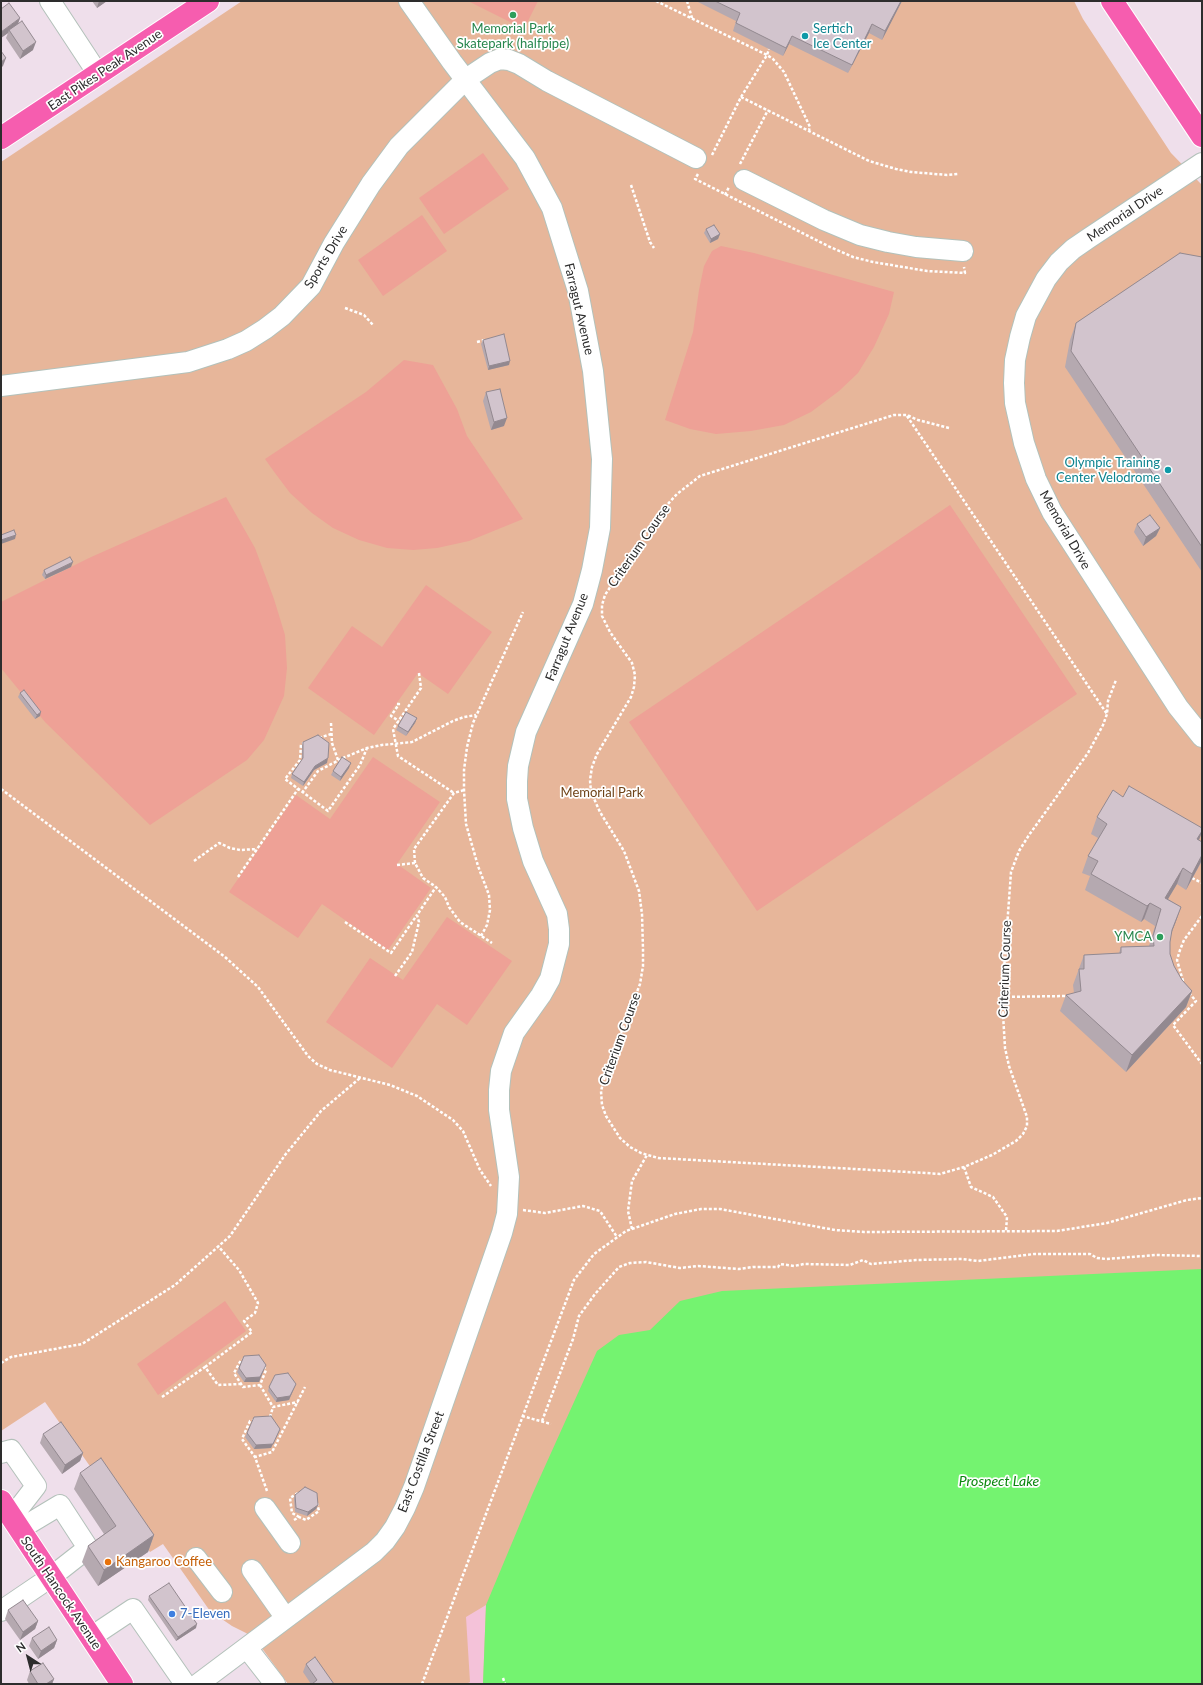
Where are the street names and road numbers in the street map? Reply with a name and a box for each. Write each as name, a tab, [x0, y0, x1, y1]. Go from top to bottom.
street label: East Pikes Peak Avenue	[45, 26, 165, 114]
street label: Memorial Drive	[1084, 183, 1166, 245]
street label: Sports Drive	[301, 223, 351, 291]
street label: Farragut Avenue	[561, 262, 597, 356]
street label: Memorial Drive	[1036, 488, 1094, 572]
street label: Criterium Course	[605, 502, 673, 590]
street label: Farragut Avenue	[542, 591, 592, 683]
street label: Criterium Course	[996, 920, 1014, 1018]
street label: Criterium Course	[596, 991, 644, 1087]
street label: East Costilla Street	[395, 1409, 447, 1515]
street label: South Hancock Avenue	[17, 1534, 105, 1652]

